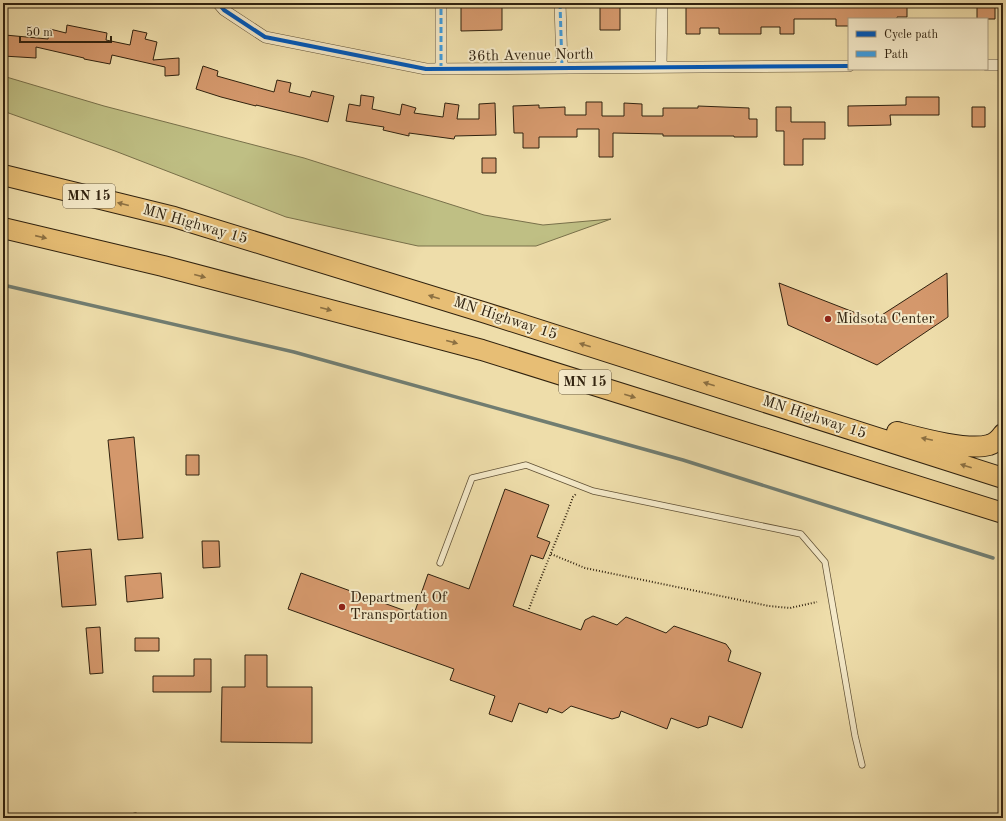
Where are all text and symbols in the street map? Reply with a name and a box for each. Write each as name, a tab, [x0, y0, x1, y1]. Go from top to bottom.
scale bar	[20, 18, 111, 44]
legend	[848, 18, 988, 70]
text: 50 m	[26, 26, 53, 39]
text: Cycle path	[884, 29, 939, 41]
street label: 36th Avenue North	[468, 47, 594, 65]
text: Path	[884, 49, 909, 61]
road number: MN 15	[63, 184, 115, 208]
one-way arrow	[117, 201, 129, 207]
street label: MN Highway 15	[141, 203, 249, 247]
one-way arrow	[35, 235, 47, 241]
one-way arrow	[195, 273, 207, 279]
one-way arrow	[428, 294, 440, 300]
street label: MN Highway 15	[451, 295, 559, 343]
one-way arrow	[320, 306, 332, 312]
place label: Midsota Center	[836, 312, 935, 327]
marker: Midsota Center	[823, 314, 833, 324]
one-way arrow	[446, 339, 458, 345]
one-way arrow	[578, 342, 590, 348]
road number: MN 15	[559, 370, 611, 394]
one-way arrow	[702, 381, 714, 387]
one-way arrow	[624, 393, 636, 399]
street label: MN Highway 15	[760, 394, 868, 442]
one-way arrow	[921, 435, 933, 441]
one-way arrow	[960, 463, 972, 469]
place label: Department Of Transportation	[350, 591, 448, 623]
marker: Department Of Transportation	[337, 602, 347, 612]

